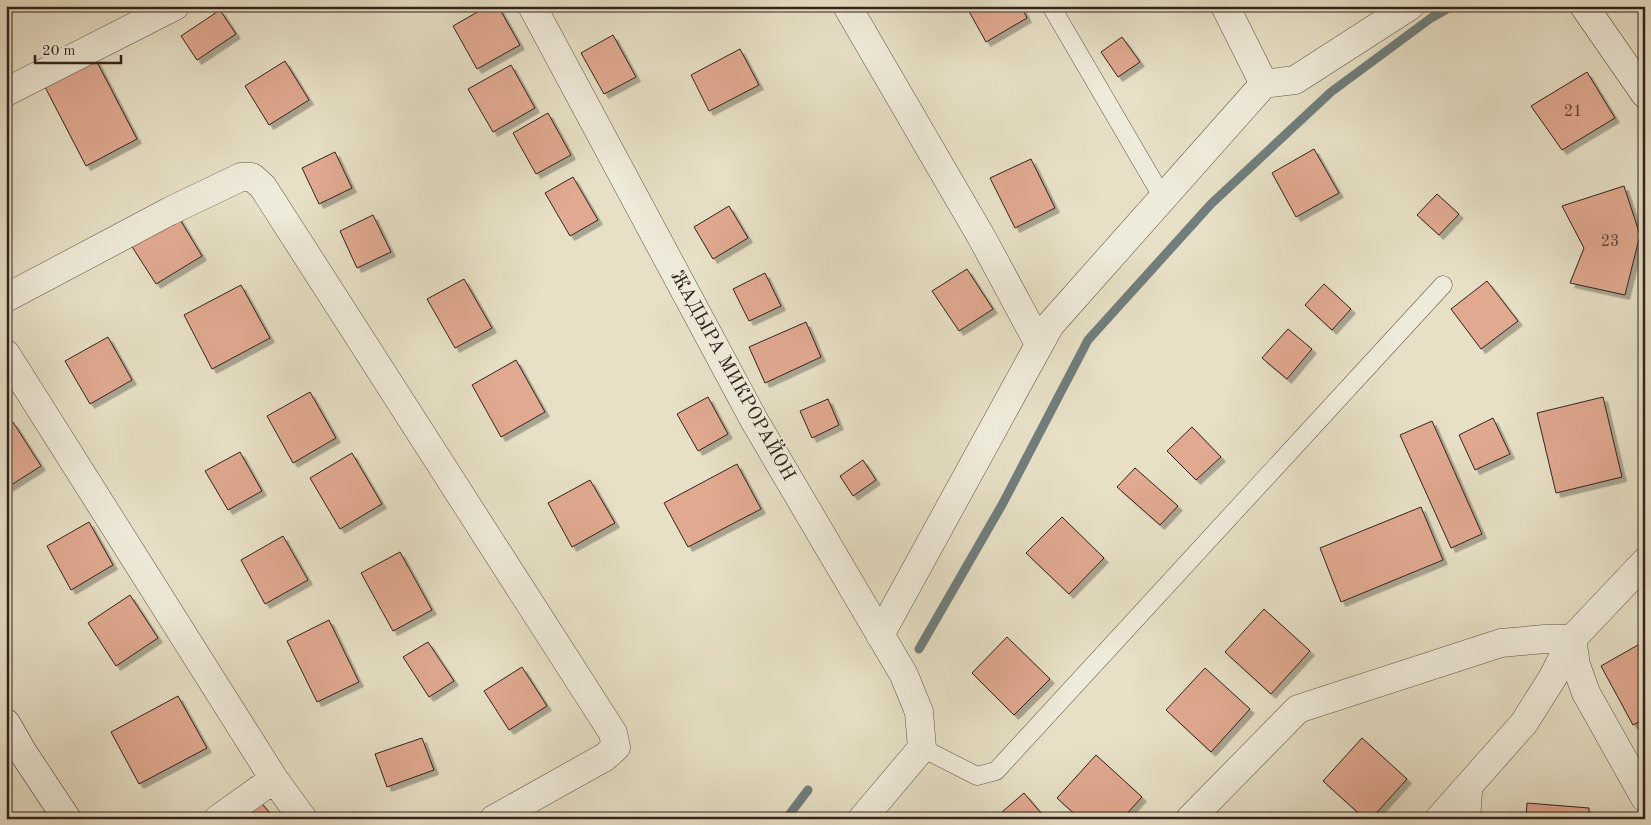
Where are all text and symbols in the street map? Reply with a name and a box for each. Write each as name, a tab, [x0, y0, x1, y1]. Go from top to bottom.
scale bar	[35, 32, 121, 64]
text: 20 m	[42, 44, 76, 59]
house number: 21	[1564, 104, 1582, 120]
house number: 23	[1601, 234, 1619, 250]
street label: ЖАДЫРА МИКРОРАЙОН	[666, 266, 801, 484]

